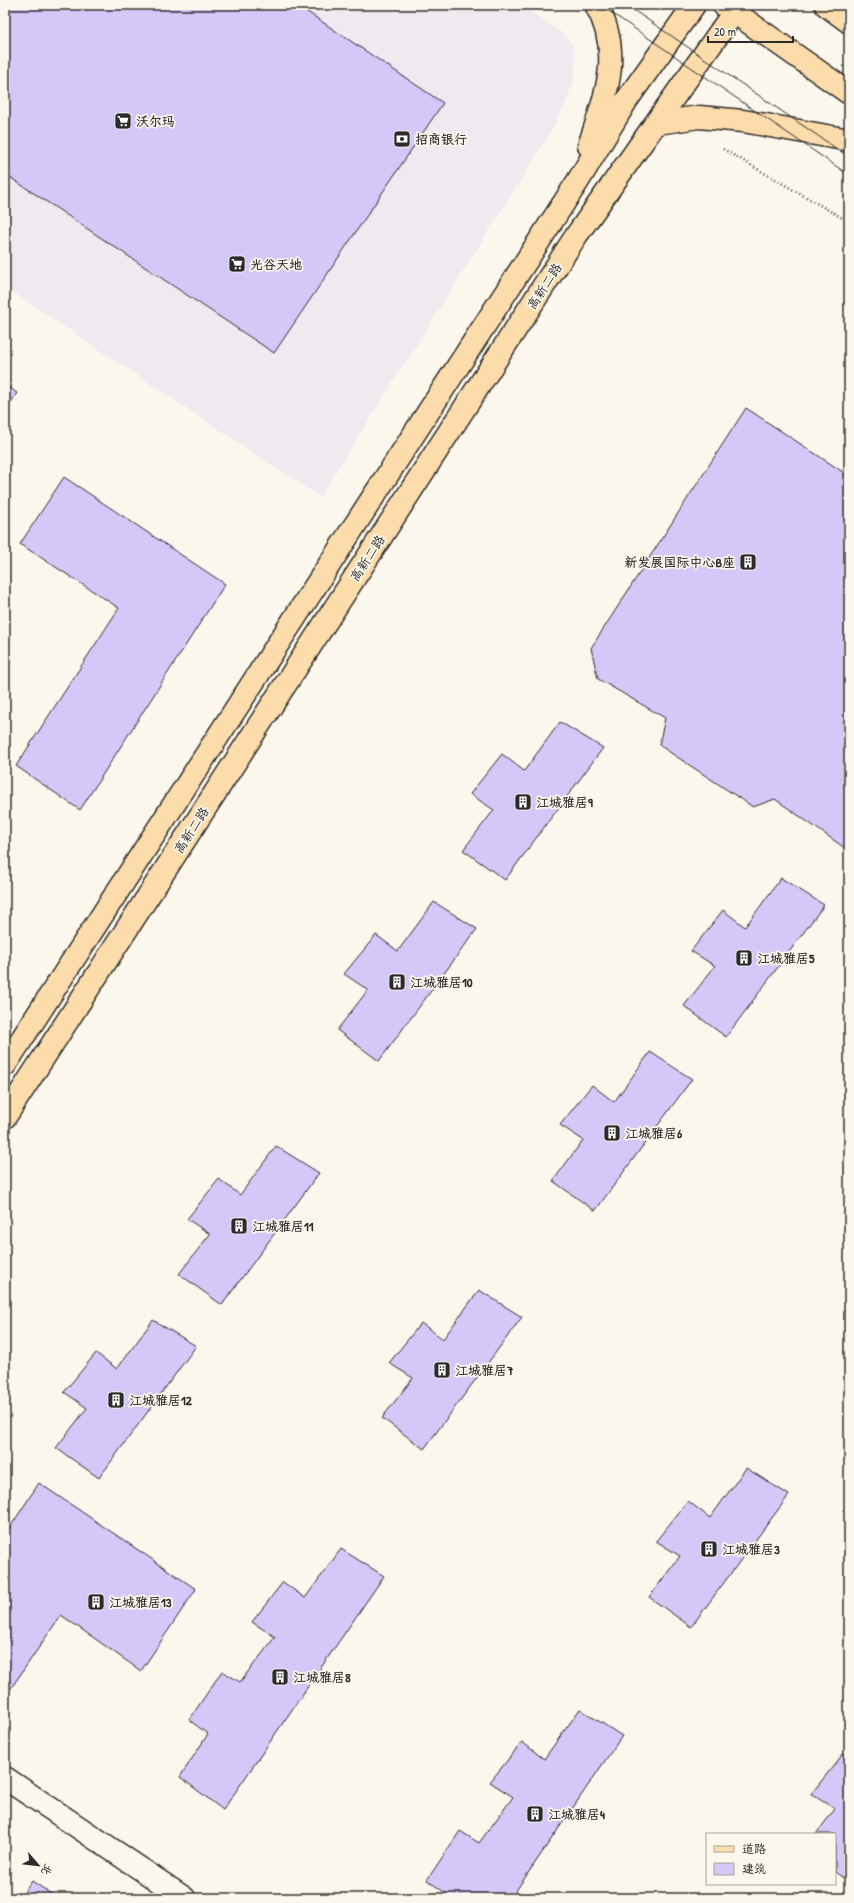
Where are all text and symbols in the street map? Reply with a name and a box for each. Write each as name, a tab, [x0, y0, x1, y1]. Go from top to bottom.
scale bar	[708, 18, 793, 44]
text: 20 m	[714, 23, 736, 40]
supermarket icon: 沃尔玛	[113, 111, 133, 131]
place label: 沃尔玛	[136, 112, 175, 130]
bank icon: 招商银行	[392, 129, 412, 149]
place label: 招商银行	[415, 130, 467, 148]
supermarket icon: 光谷天地	[227, 254, 247, 274]
place label: 光谷天地	[250, 255, 302, 273]
street label: 高新二路	[522, 259, 566, 313]
street label: 高新二路	[345, 531, 389, 585]
building icon: 新发展国际中心B座	[738, 552, 758, 572]
place label: 新发展国际中心B座	[624, 553, 735, 571]
building icon: 江城雅居9	[513, 792, 533, 812]
place label: 江城雅居9	[536, 793, 593, 811]
street label: 高新二路	[169, 803, 213, 857]
building icon: 江城雅居5	[734, 948, 754, 968]
place label: 江城雅居5	[757, 949, 815, 967]
building icon: 江城雅居10	[387, 972, 407, 992]
place label: 江城雅居10	[410, 973, 473, 991]
building icon: 江城雅居6	[602, 1123, 622, 1143]
place label: 江城雅居6	[625, 1124, 683, 1142]
building icon: 江城雅居11	[229, 1216, 249, 1236]
place label: 江城雅居11	[252, 1217, 314, 1235]
building icon: 江城雅居7	[432, 1360, 452, 1380]
place label: 江城雅居7	[455, 1361, 514, 1379]
building icon: 江城雅居12	[106, 1390, 126, 1410]
place label: 江城雅居12	[129, 1391, 193, 1409]
building icon: 江城雅居3	[699, 1539, 719, 1559]
place label: 江城雅居3	[722, 1540, 780, 1558]
building icon: 江城雅居13	[86, 1592, 106, 1612]
place label: 江城雅居13	[109, 1593, 172, 1611]
building icon: 江城雅居8	[270, 1667, 290, 1687]
place label: 江城雅居8	[293, 1668, 351, 1686]
building icon: 江城雅居4	[525, 1804, 545, 1824]
place label: 江城雅居4	[548, 1805, 605, 1823]
legend	[706, 1833, 836, 1885]
text: 道路	[742, 1840, 766, 1857]
north arrow	[18, 1845, 58, 1885]
text: 建筑	[742, 1860, 766, 1877]
text: 北	[38, 1862, 56, 1878]

